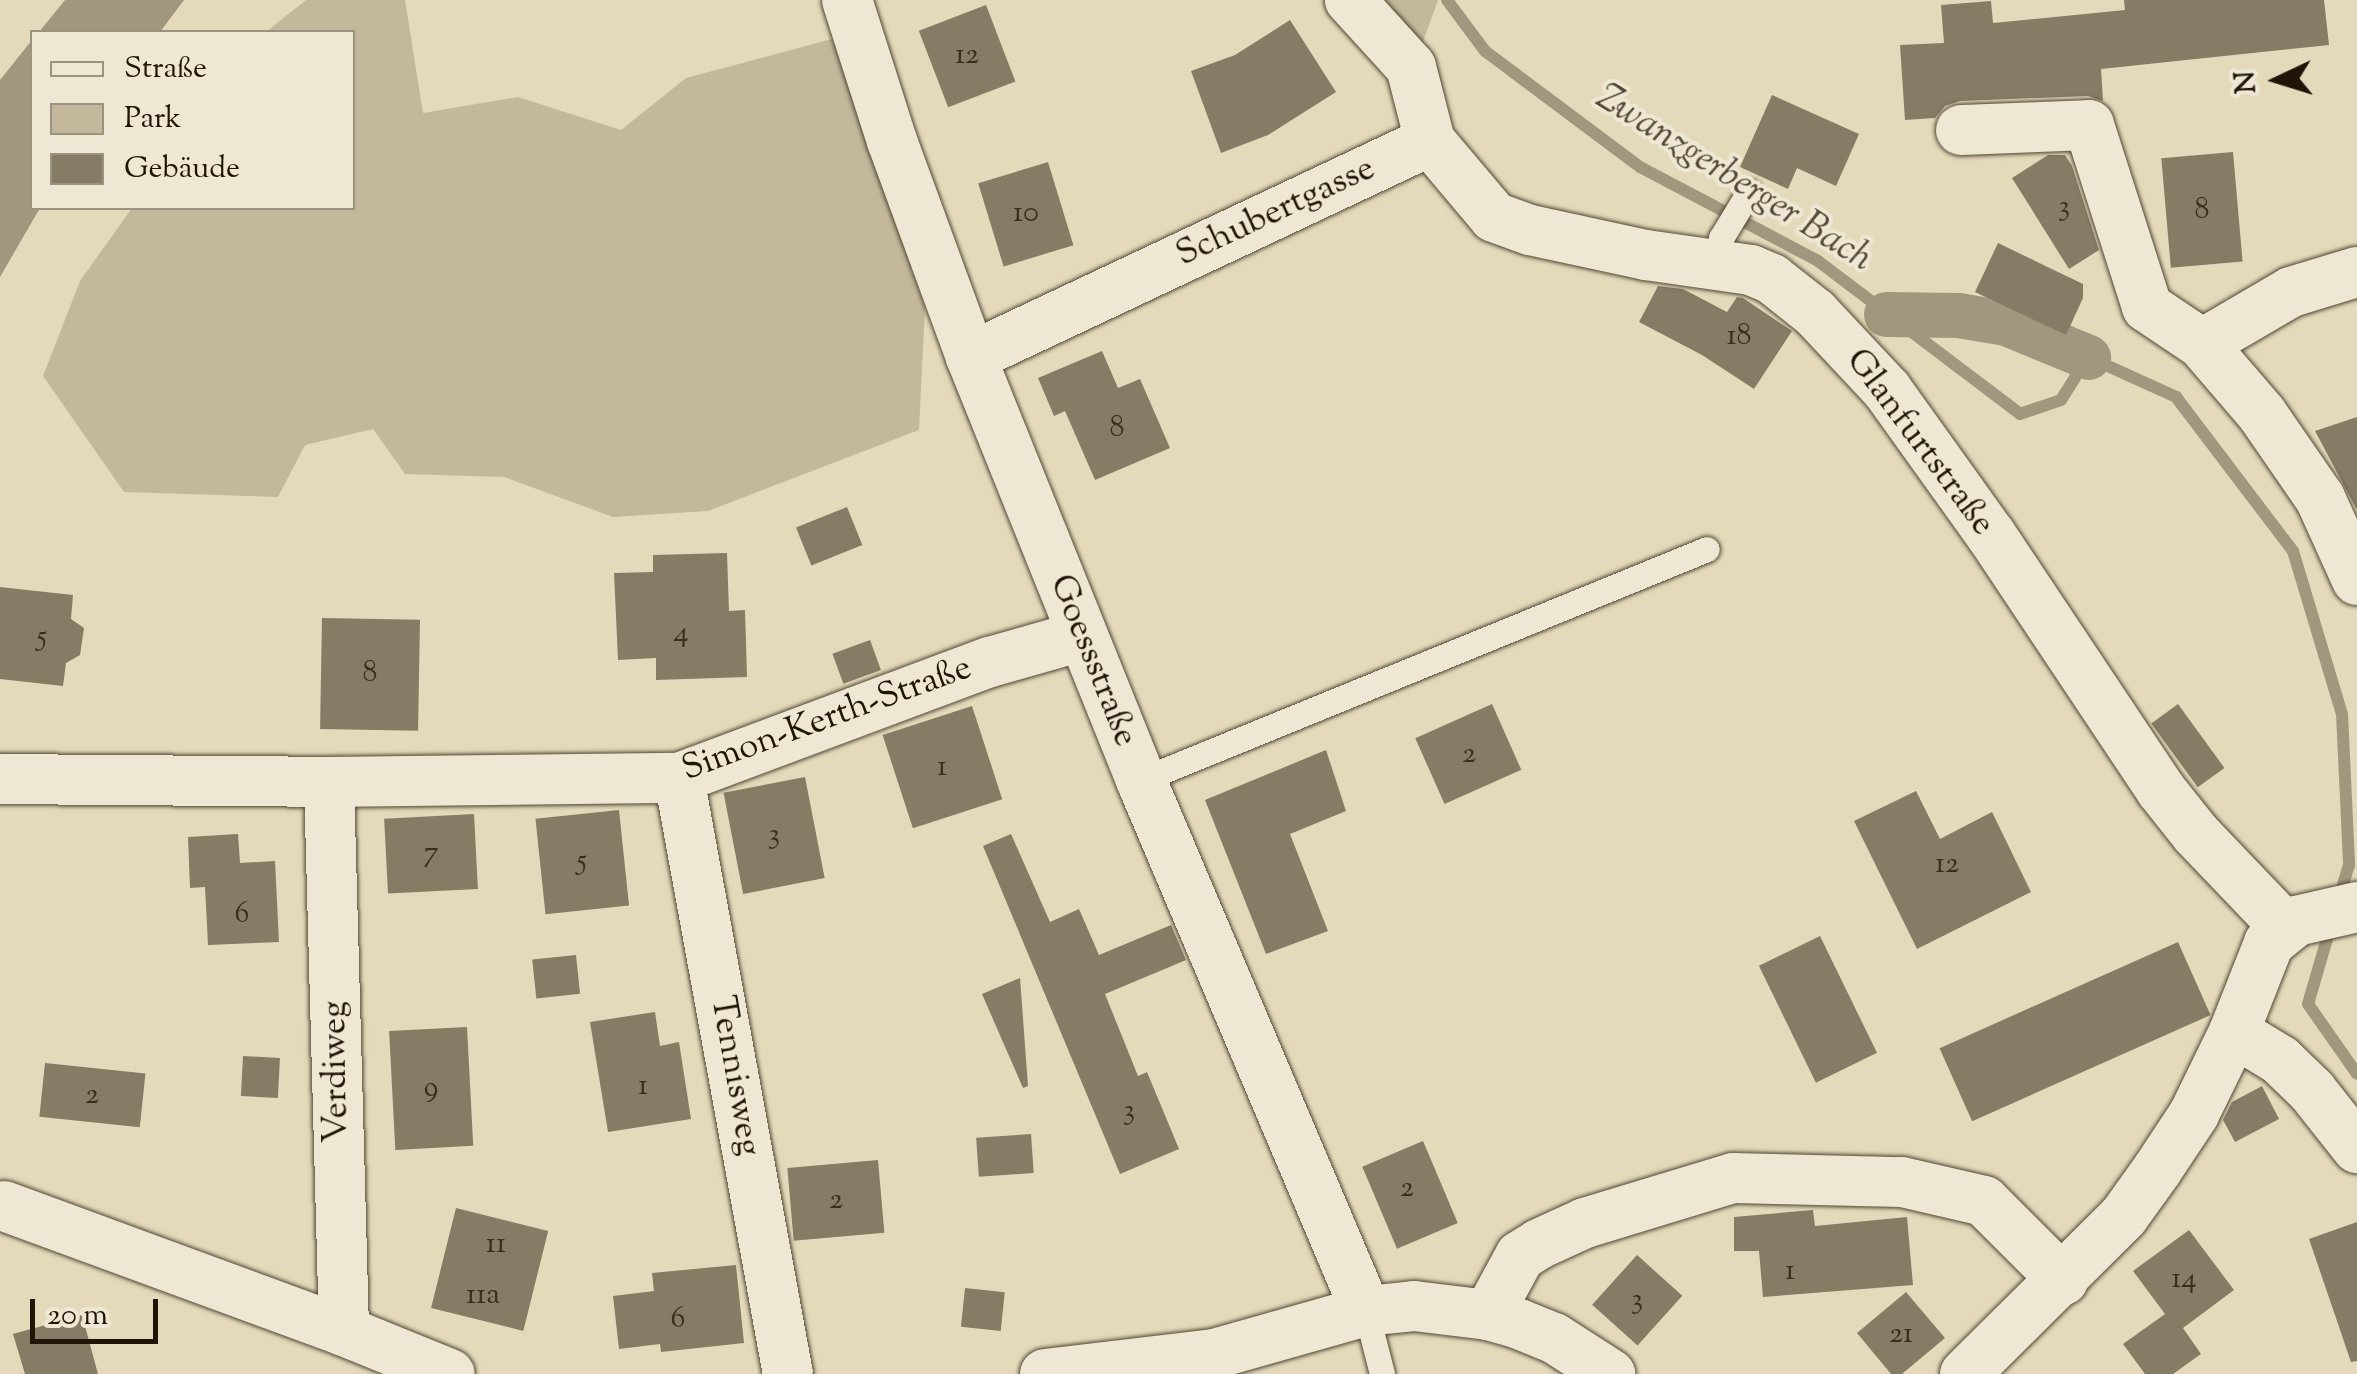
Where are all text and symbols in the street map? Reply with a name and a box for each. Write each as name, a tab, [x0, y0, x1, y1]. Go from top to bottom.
legend	[30, 30, 355, 210]
north arrow	[2227, 30, 2327, 130]
house number: 12	[955, 38, 979, 74]
text: Straße	[124, 48, 207, 91]
text: N	[2226, 70, 2268, 95]
water label: Zwanzgerberger Bach	[1586, 77, 1880, 283]
text: Park	[124, 98, 181, 141]
text: Gebäude	[124, 148, 240, 191]
street label: Schubertgasse	[1170, 149, 1382, 277]
house number: 3	[2058, 190, 2070, 226]
house number: 8	[2195, 193, 2209, 229]
house number: 10	[1013, 196, 1039, 232]
house number: 18	[1726, 319, 1752, 355]
street label: Glanfurtstraße	[1835, 342, 2003, 544]
house number: 8	[1110, 411, 1124, 447]
street label: Goessstraße	[1039, 569, 1145, 753]
house number: 4	[673, 616, 689, 652]
house number: 5	[37, 620, 47, 656]
street label: Simon-Kerth-Straße	[677, 648, 977, 792]
house number: 8	[363, 656, 377, 692]
house number: 2	[1462, 737, 1476, 773]
house number: 1	[937, 750, 947, 786]
house number: 3	[768, 818, 780, 854]
house number: 7	[423, 836, 439, 872]
house number: 5	[577, 844, 587, 880]
house number: 12	[1935, 847, 1959, 883]
house number: 6	[235, 897, 249, 933]
street label: Tennisweg	[699, 993, 769, 1159]
street label: Verdiweg	[315, 1000, 359, 1144]
house number: 1	[638, 1069, 648, 1105]
house number: 9	[424, 1071, 438, 1107]
house number: 2	[85, 1078, 99, 1114]
house number: 3	[1123, 1094, 1135, 1130]
house number: 2	[1400, 1171, 1414, 1207]
house number: 2	[829, 1183, 843, 1219]
house number: 11	[486, 1227, 506, 1263]
house number: 1	[1785, 1254, 1795, 1290]
house number: 14	[2171, 1262, 2197, 1298]
house number: 11a	[466, 1278, 500, 1314]
scale bar	[35, 1279, 162, 1341]
house number: 3	[1631, 1283, 1643, 1319]
text: 20 m	[47, 1295, 108, 1338]
house number: 6	[671, 1302, 685, 1338]
house number: 21	[1889, 1317, 1913, 1353]

